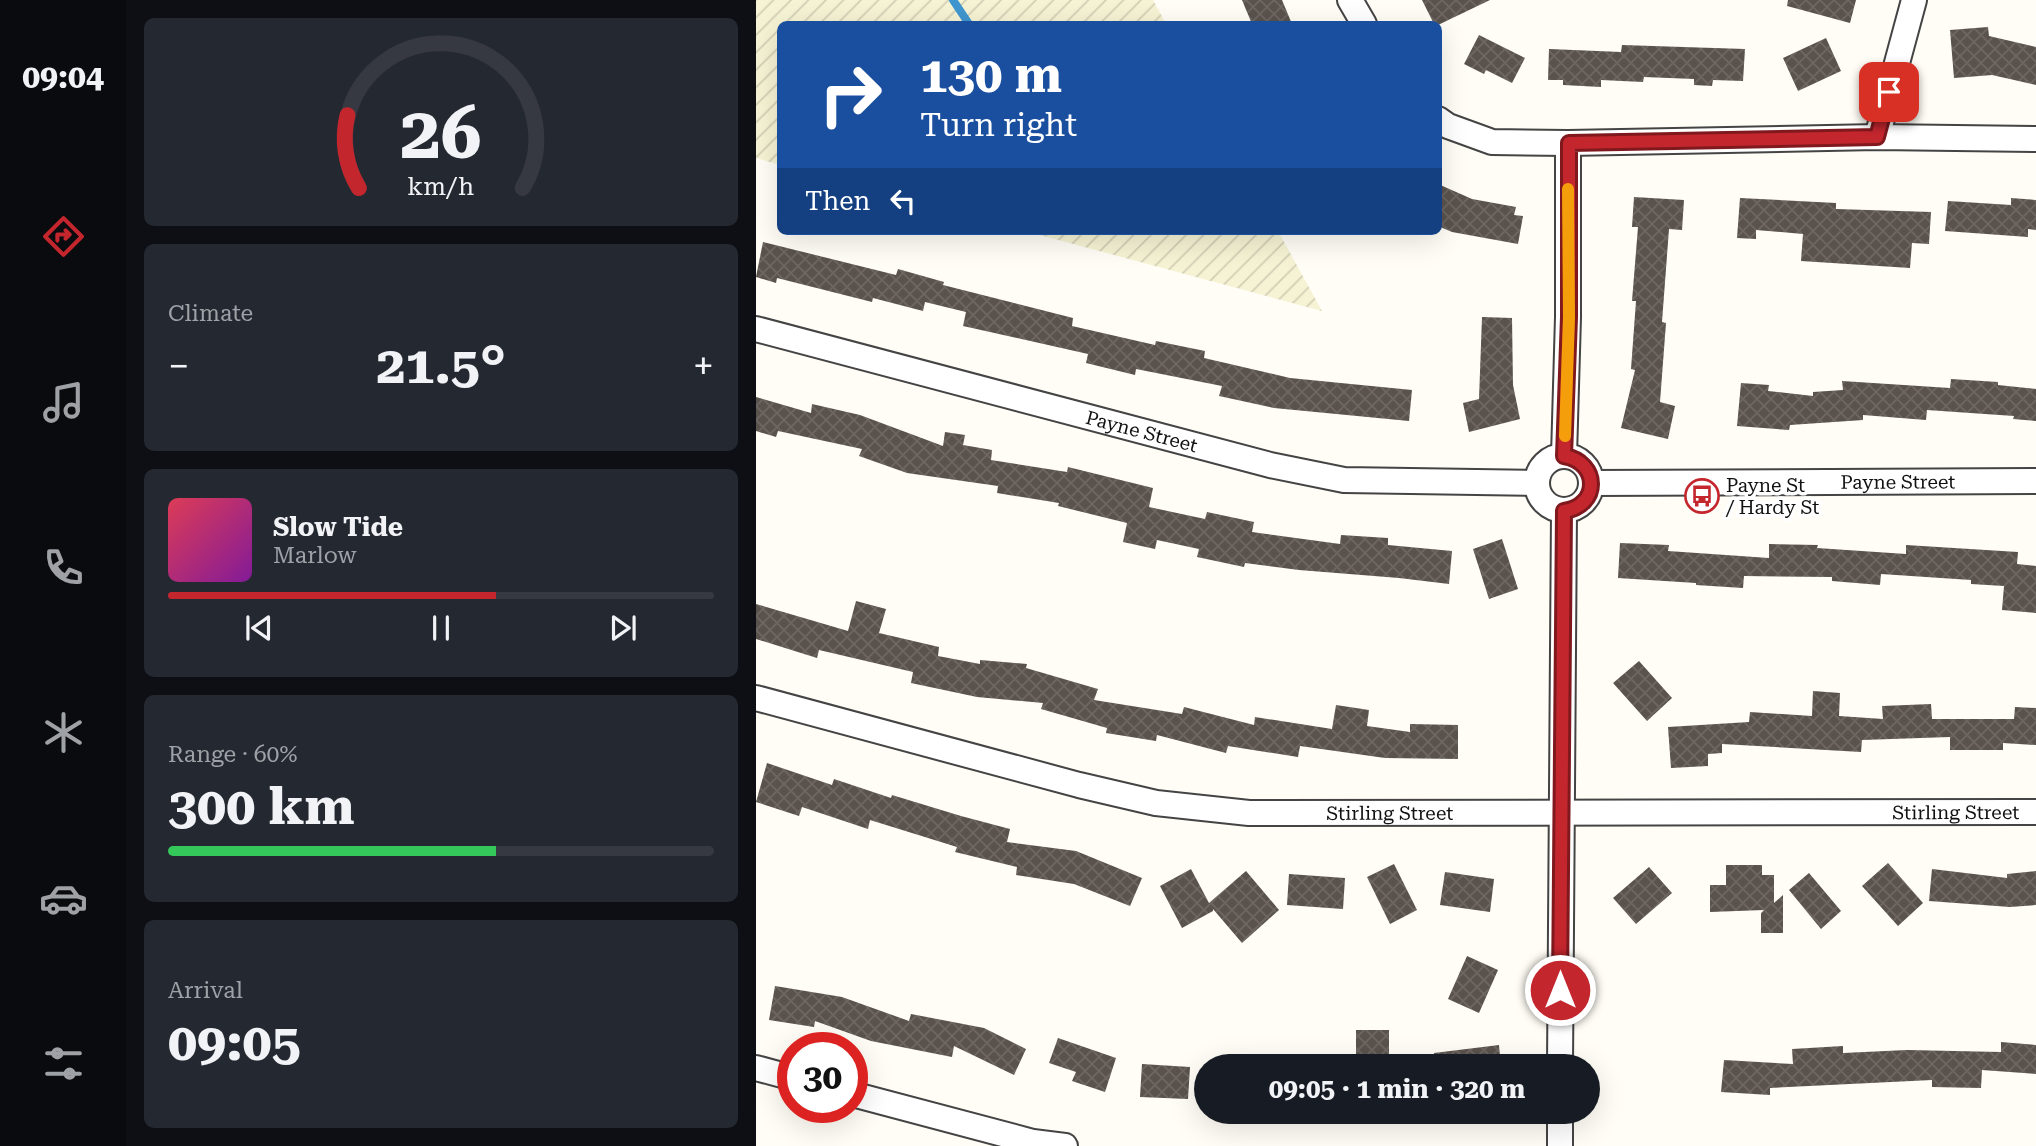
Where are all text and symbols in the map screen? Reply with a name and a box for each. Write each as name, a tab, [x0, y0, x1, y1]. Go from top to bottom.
text: 130 m	[920, 47, 1062, 104]
icon: right	[805, 49, 896, 140]
text: 09:04	[22, 58, 104, 96]
pin	[1859, 62, 1919, 122]
icon: arrive	[1870, 73, 1908, 111]
text: 26	[400, 91, 482, 176]
text: Turn right	[920, 106, 1077, 144]
text: km/h	[408, 172, 474, 201]
icon: left	[884, 182, 922, 220]
text: Then	[805, 186, 870, 216]
icon: directions	[39, 212, 88, 261]
text: Climate	[168, 300, 253, 327]
text: 21.5°	[376, 335, 506, 396]
text: −	[168, 344, 189, 388]
text: +	[693, 344, 714, 388]
icon: music	[39, 378, 88, 427]
street label: Payne Street	[1083, 406, 1200, 457]
street label: Payne Street	[1841, 470, 1955, 494]
place label: Payne St / Hardy St	[1725, 474, 1819, 519]
bus stop icon: Payne St / Hardy St	[1683, 477, 1721, 515]
text: Slow Tide	[273, 512, 403, 542]
text: Marlow	[273, 542, 356, 569]
icon: phone	[39, 543, 88, 592]
icon: previous	[240, 609, 278, 647]
icon: pause	[422, 609, 460, 647]
icon: next	[604, 609, 642, 647]
icon: climate	[39, 708, 88, 757]
text: Range · 60%	[168, 741, 297, 768]
text: 300 km	[168, 776, 355, 837]
street label: Stirling Street	[1892, 801, 2019, 824]
street label: Stirling Street	[1326, 802, 1453, 825]
icon: car	[39, 874, 88, 923]
position arrow	[1523, 953, 1597, 1027]
text: Arrival	[168, 977, 243, 1004]
text: 09:05	[168, 1012, 301, 1073]
speed limit sign: 30	[777, 1032, 868, 1123]
icon: filters	[39, 1039, 88, 1088]
text: 09:05 · 1 min · 320 m	[1269, 1074, 1525, 1104]

